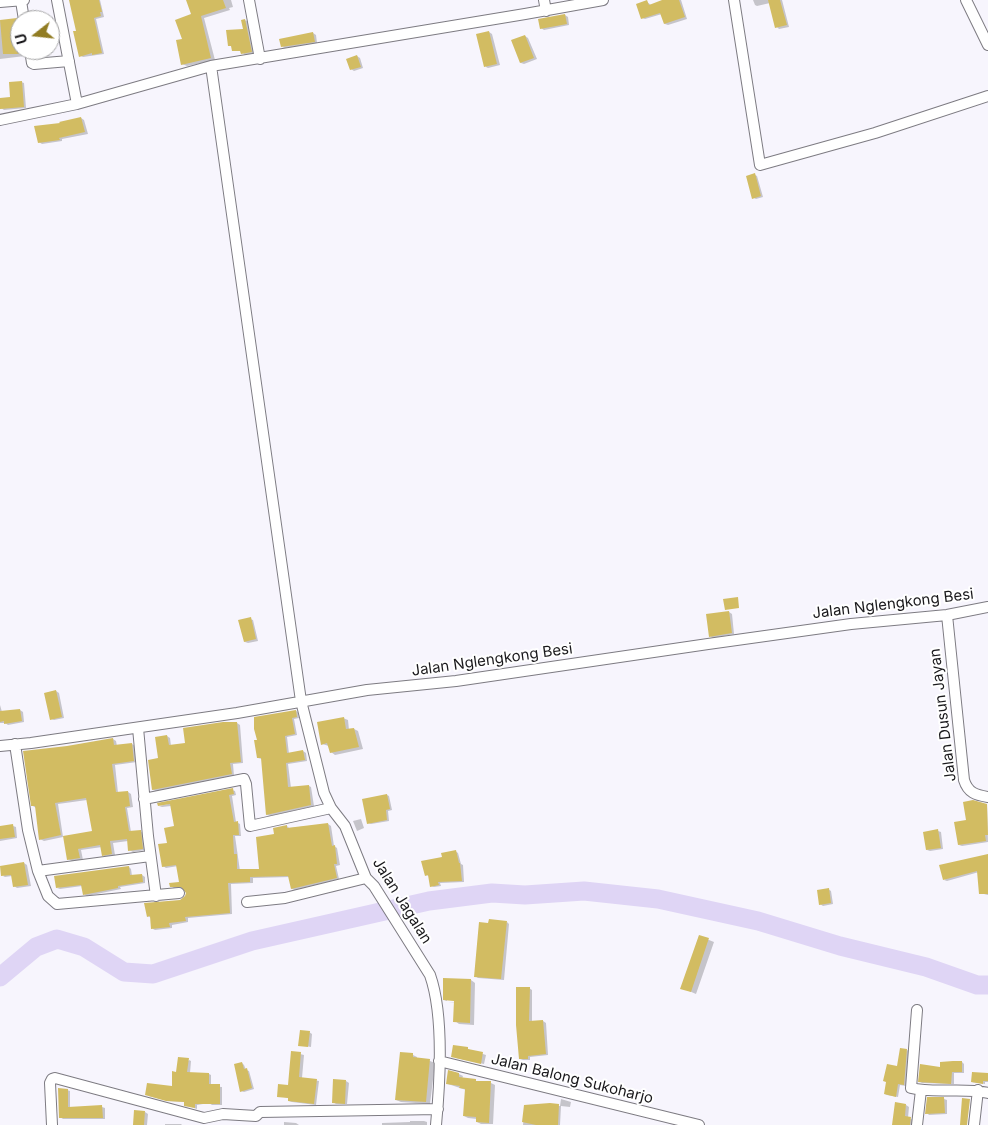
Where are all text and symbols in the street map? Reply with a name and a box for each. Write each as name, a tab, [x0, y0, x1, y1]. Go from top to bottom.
north arrow	[10, 10, 60, 60]
text: U	[11, 32, 31, 46]
street label: Jalan Nglengkong Besi	[811, 585, 975, 623]
street label: Jalan Nglengkong Besi	[410, 640, 574, 680]
street label: Jalan Dusun Jayan	[926, 647, 960, 783]
street label: Jalan Jagalan	[368, 855, 436, 947]
street label: Jalan Balong Sukoharjo	[489, 1050, 655, 1108]

